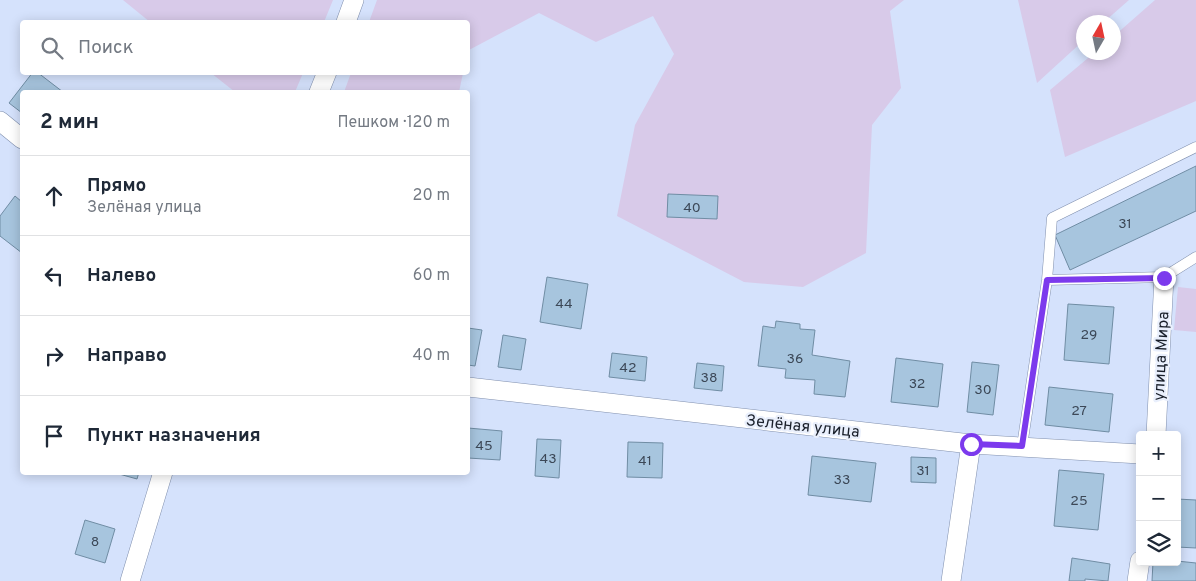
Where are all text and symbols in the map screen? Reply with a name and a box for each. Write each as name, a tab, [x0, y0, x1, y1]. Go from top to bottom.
north arrow	[1076, 15, 1121, 60]
search box	[20, 20, 470, 75]
icon: search	[38, 34, 66, 62]
text: Поиск	[78, 36, 134, 60]
text: 2 мин	[40, 109, 99, 136]
text: Пешком · 120 m	[337, 113, 450, 133]
text: Прямо	[87, 174, 146, 198]
icon: ahead	[40, 182, 68, 210]
text: 20 m	[413, 186, 450, 206]
text: Зелёная улица	[87, 198, 201, 218]
house number: 40	[683, 200, 701, 217]
house number: 31	[1118, 216, 1132, 233]
icon: left	[40, 262, 68, 290]
text: Налево	[87, 264, 156, 288]
text: 60 m	[413, 266, 450, 286]
route end	[1153, 267, 1176, 290]
house number: 44	[555, 296, 573, 313]
street label: улица Мира	[1150, 311, 1174, 401]
house number: 29	[1081, 327, 1097, 344]
icon: right	[40, 342, 68, 370]
text: Направо	[87, 344, 167, 368]
text: 40 m	[412, 346, 450, 366]
house number: 36	[787, 351, 803, 368]
house number: 42	[619, 360, 637, 377]
house number: 38	[701, 370, 717, 387]
house number: 32	[909, 376, 925, 393]
house number: 30	[974, 382, 992, 399]
house number: 27	[1071, 403, 1087, 420]
street label: Зелёная улица	[745, 411, 861, 443]
icon: arrive	[40, 422, 68, 450]
text: Пункт назначения	[87, 424, 261, 448]
map controls	[1136, 431, 1181, 566]
button: +	[1136, 431, 1181, 476]
route start	[960, 433, 983, 456]
house number: 45	[475, 438, 493, 455]
house number: 43	[539, 451, 557, 468]
house number: 41	[638, 453, 652, 470]
house number: 31	[916, 463, 930, 480]
house number: 33	[834, 472, 850, 489]
button: −	[1136, 476, 1181, 521]
house number: 25	[1070, 493, 1088, 510]
button: layers	[1136, 521, 1181, 566]
house number: 8	[91, 534, 99, 551]

